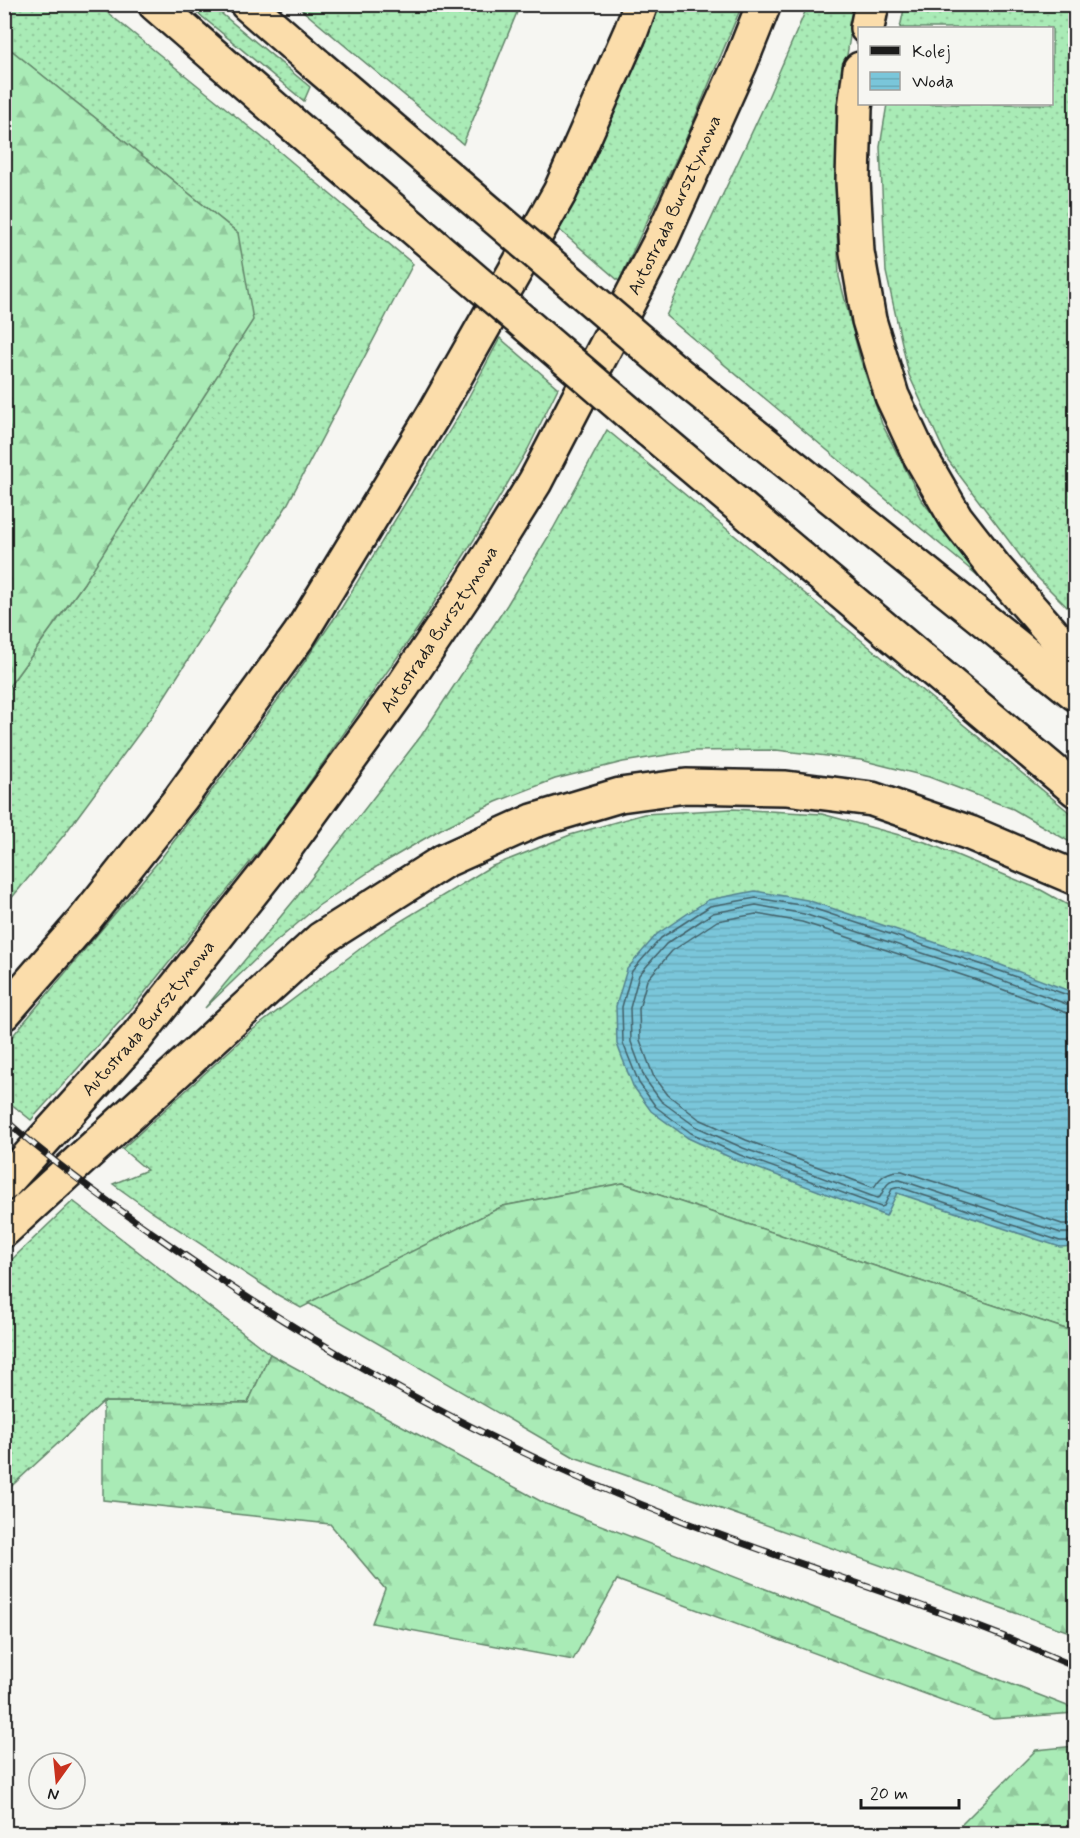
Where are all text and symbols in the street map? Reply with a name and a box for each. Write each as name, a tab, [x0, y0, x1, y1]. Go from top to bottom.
legend	[858, 27, 1053, 105]
text: Kolej	[912, 40, 950, 64]
text: Woda	[912, 70, 954, 94]
street label: Autostrada Bursztynowa	[622, 111, 727, 299]
street label: Autostrada Bursztynowa	[375, 542, 504, 718]
street label: Autostrada Bursztynowa	[77, 935, 221, 1102]
north arrow	[27, 1751, 87, 1811]
scale bar	[861, 1772, 958, 1810]
text: 20 m	[870, 1782, 908, 1806]
text: N	[46, 1783, 61, 1806]

